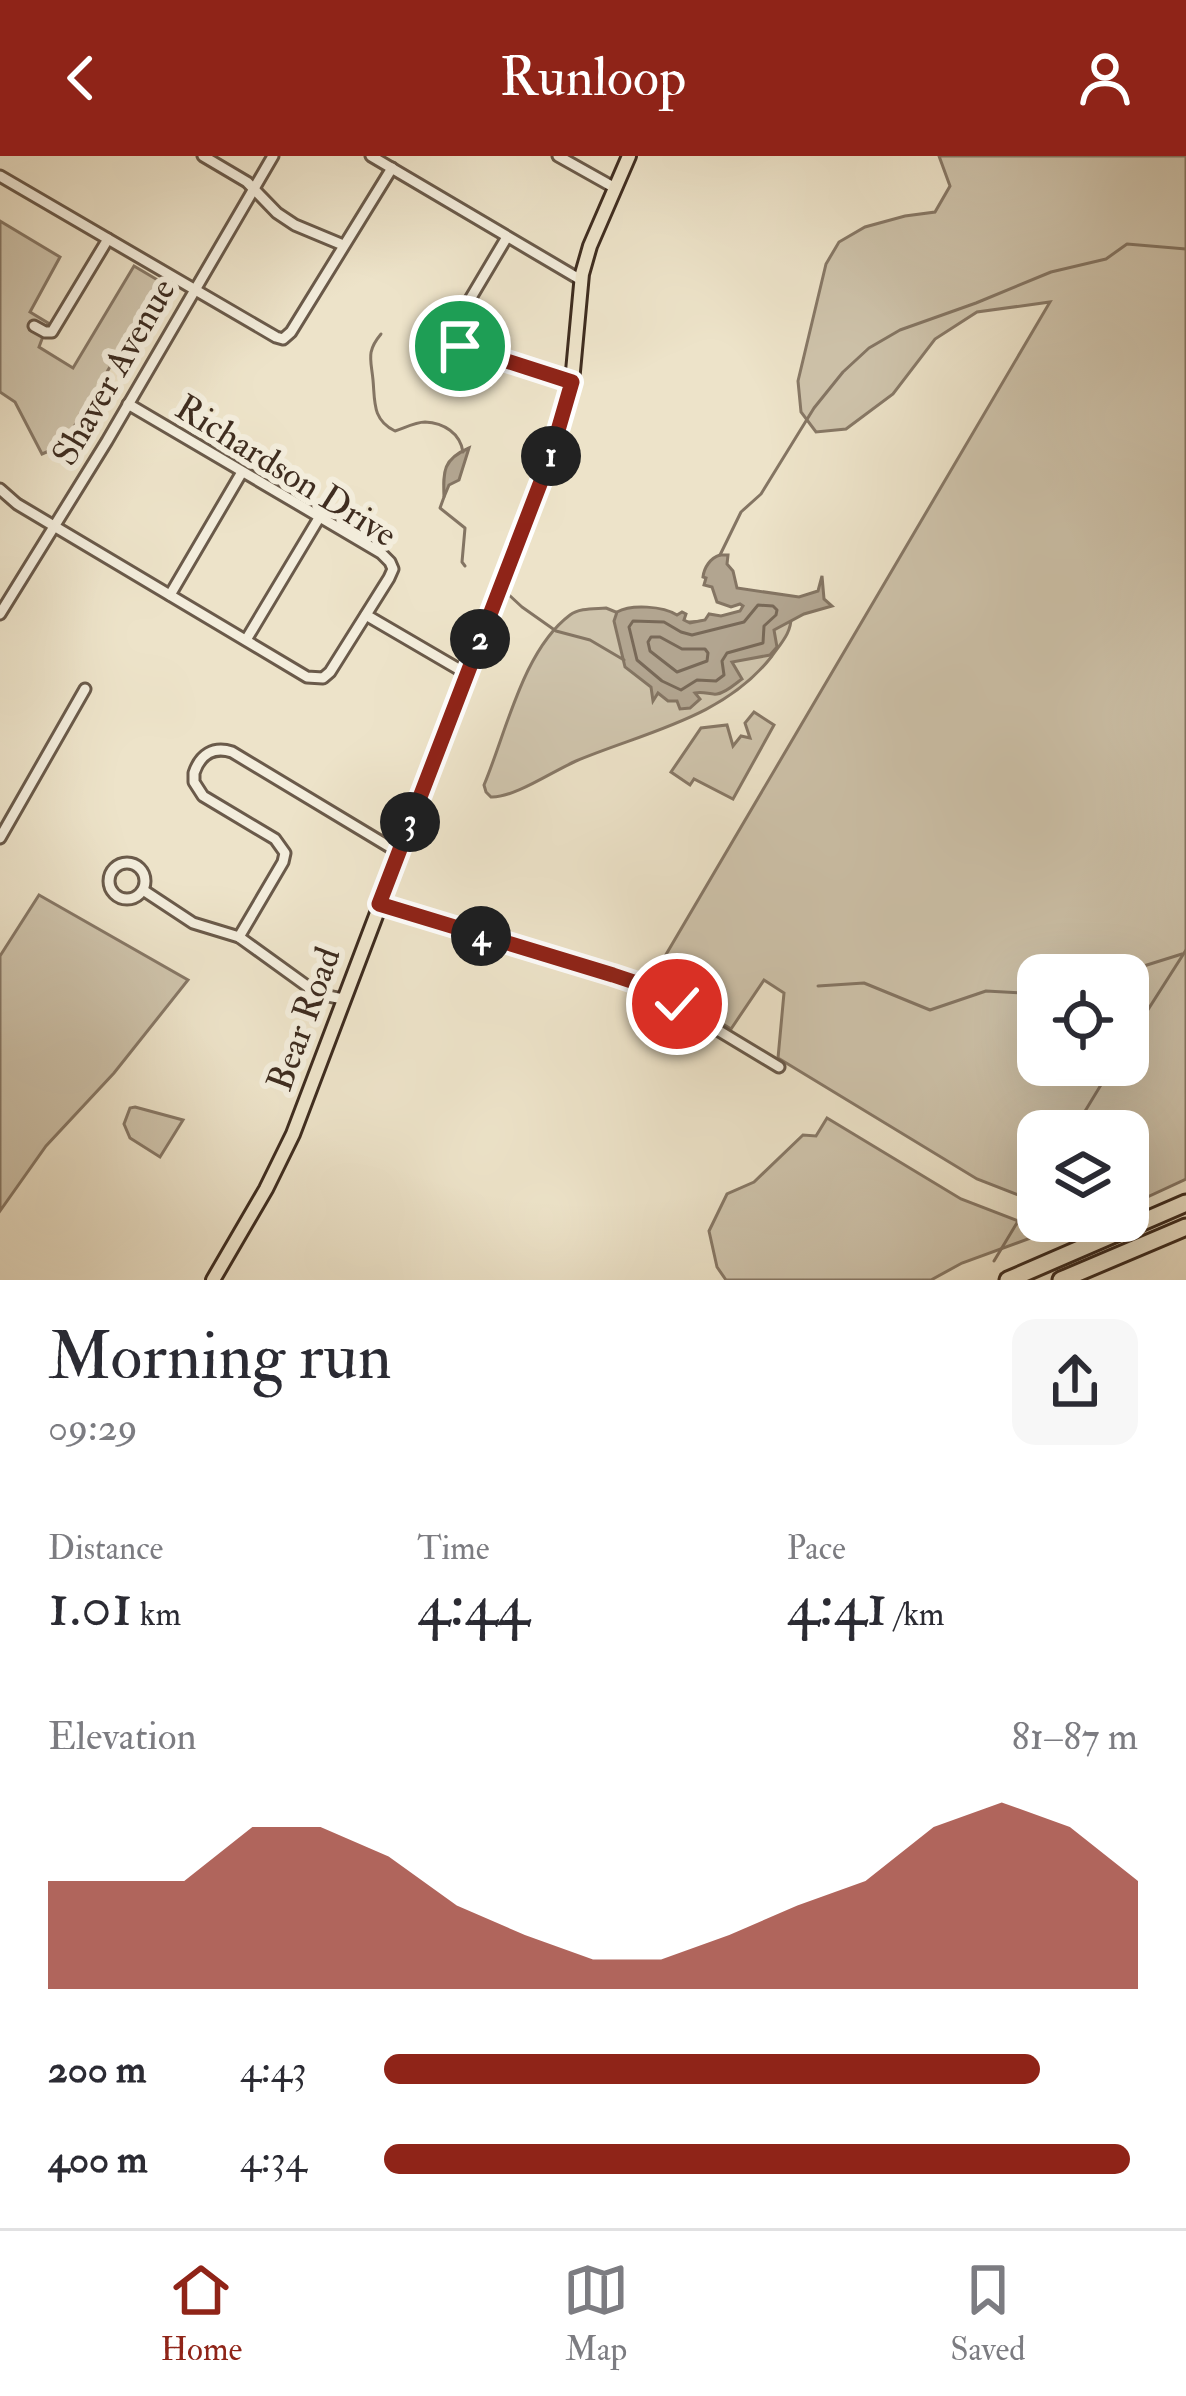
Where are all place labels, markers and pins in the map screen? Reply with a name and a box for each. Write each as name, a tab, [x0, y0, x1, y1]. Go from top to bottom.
pin	[409, 295, 511, 397]
pin: 1	[521, 426, 581, 486]
pin: 2	[450, 609, 510, 669]
pin: 3	[380, 792, 440, 852]
pin: 4	[451, 906, 511, 966]
pin	[626, 953, 728, 1055]

